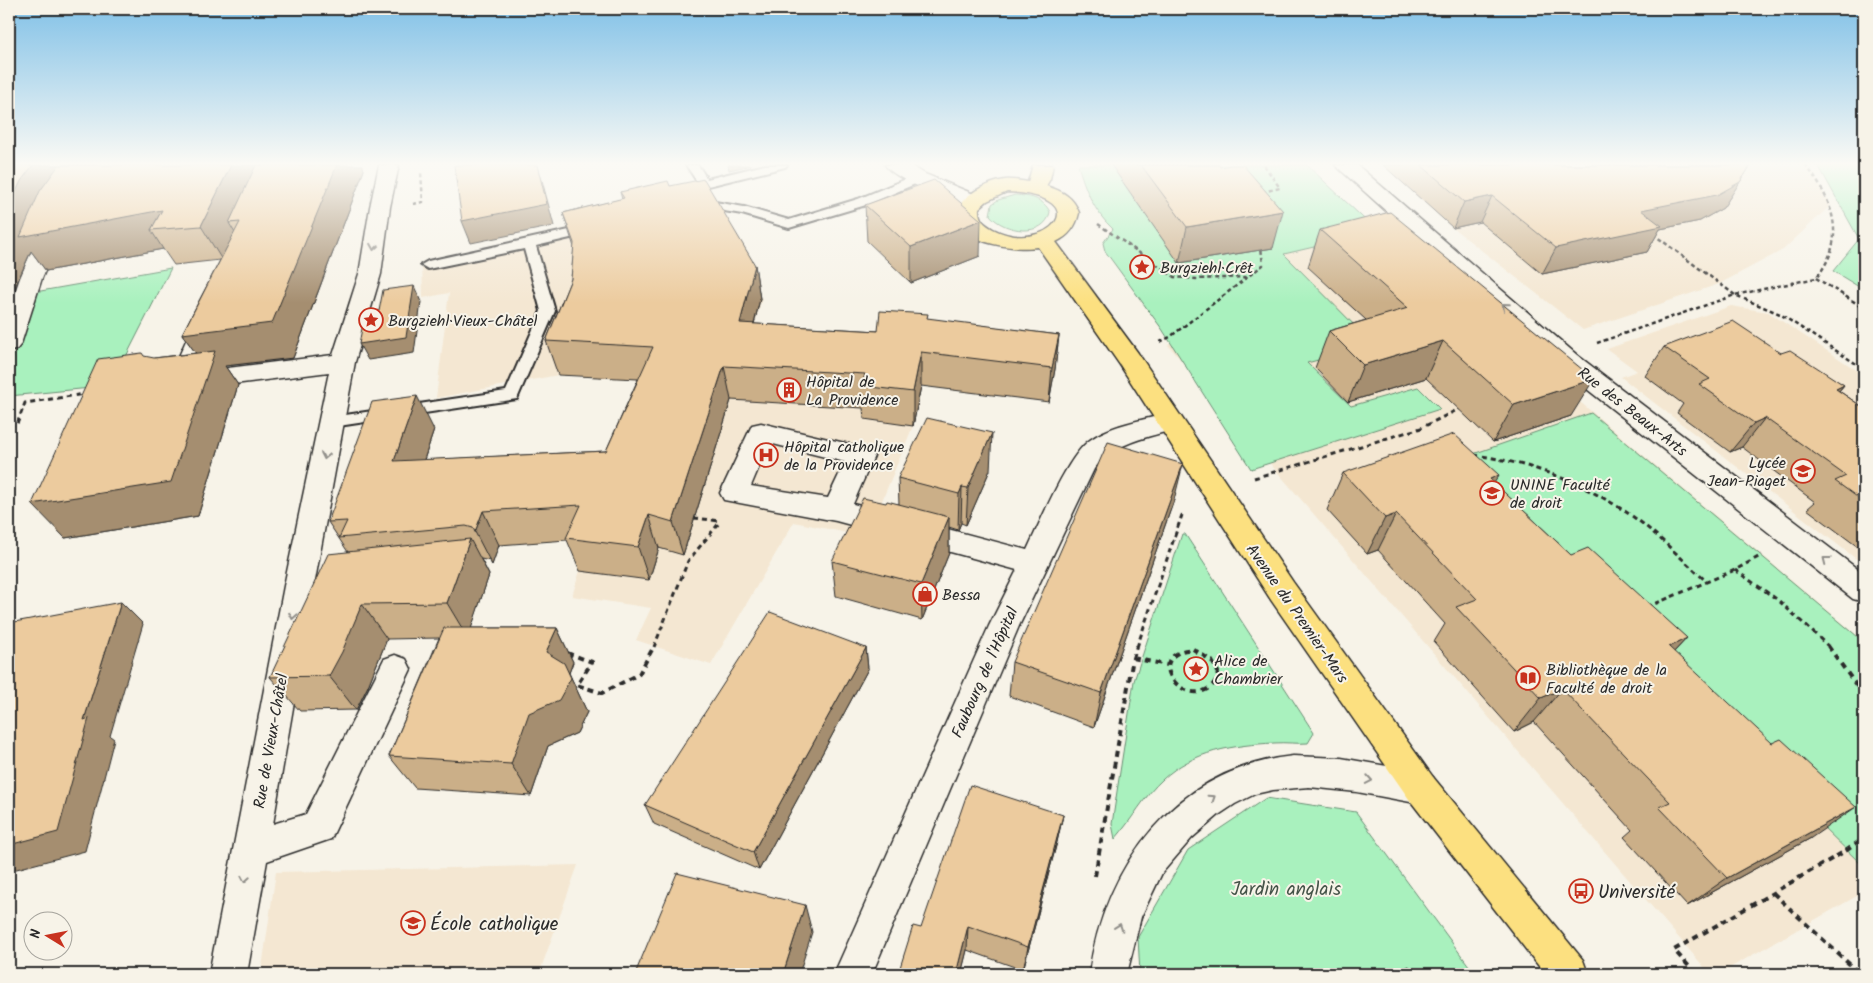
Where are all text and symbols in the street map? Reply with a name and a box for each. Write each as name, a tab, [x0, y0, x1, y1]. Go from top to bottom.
one-way arrow	[369, 243, 379, 252]
place icon: Burgziehl·Crêt	[1129, 254, 1155, 280]
place label: Burgziehl·Crêt	[1160, 256, 1254, 281]
one-way arrow	[1502, 303, 1511, 311]
place icon: Burgziehl·Vieux-Châtel	[358, 307, 384, 333]
place label: Burgziehl·Vieux-Châtel	[388, 309, 538, 334]
street label: Rue des Beaux-Arts	[1572, 361, 1693, 463]
place label: Hôpital de La Providence	[806, 370, 898, 413]
building icon: Hôpital de La Providence	[776, 377, 802, 403]
place label: Hôpital catholique de la Providence	[784, 435, 904, 478]
hospital icon: Hôpital catholique de la Providence	[753, 442, 779, 468]
place label: Lycée Jean-Piaget	[1707, 451, 1787, 494]
one-way arrow	[320, 452, 331, 461]
school or university icon: Lycée Jean-Piaget	[1790, 458, 1816, 484]
place label: UNINE Faculté de droit	[1510, 473, 1611, 516]
school or university icon: UNINE Faculté de droit	[1479, 480, 1505, 506]
street label: Avenue du Premier-Mars	[1239, 539, 1355, 689]
one-way arrow	[1823, 558, 1832, 566]
shop icon: Bessa	[912, 581, 938, 607]
place label: Bessa	[942, 583, 981, 608]
street label: Faubourg de l'Hôpital	[945, 603, 1026, 742]
one-way arrow	[289, 611, 299, 620]
place label: Alice de Chambrier	[1214, 649, 1284, 692]
place icon: Alice de Chambrier	[1183, 656, 1209, 682]
place label: Bibliothèque de la Faculté de droit	[1546, 658, 1667, 701]
library icon: Bibliothèque de la Faculté de droit	[1515, 665, 1541, 691]
street label: Rue de Vieux-Châtel	[247, 672, 296, 811]
one-way arrow	[1365, 774, 1373, 784]
one-way arrow	[1207, 795, 1216, 804]
one-way arrow	[241, 875, 251, 883]
park label: Jardin anglais	[1231, 875, 1341, 905]
bus stop icon: Université	[1568, 878, 1594, 904]
place label: Université	[1598, 878, 1676, 908]
north arrow	[22, 910, 72, 960]
school or university icon: École catholique	[400, 910, 426, 936]
place label: École catholique	[430, 910, 559, 940]
one-way arrow	[1114, 923, 1124, 932]
text: N	[25, 927, 48, 940]

